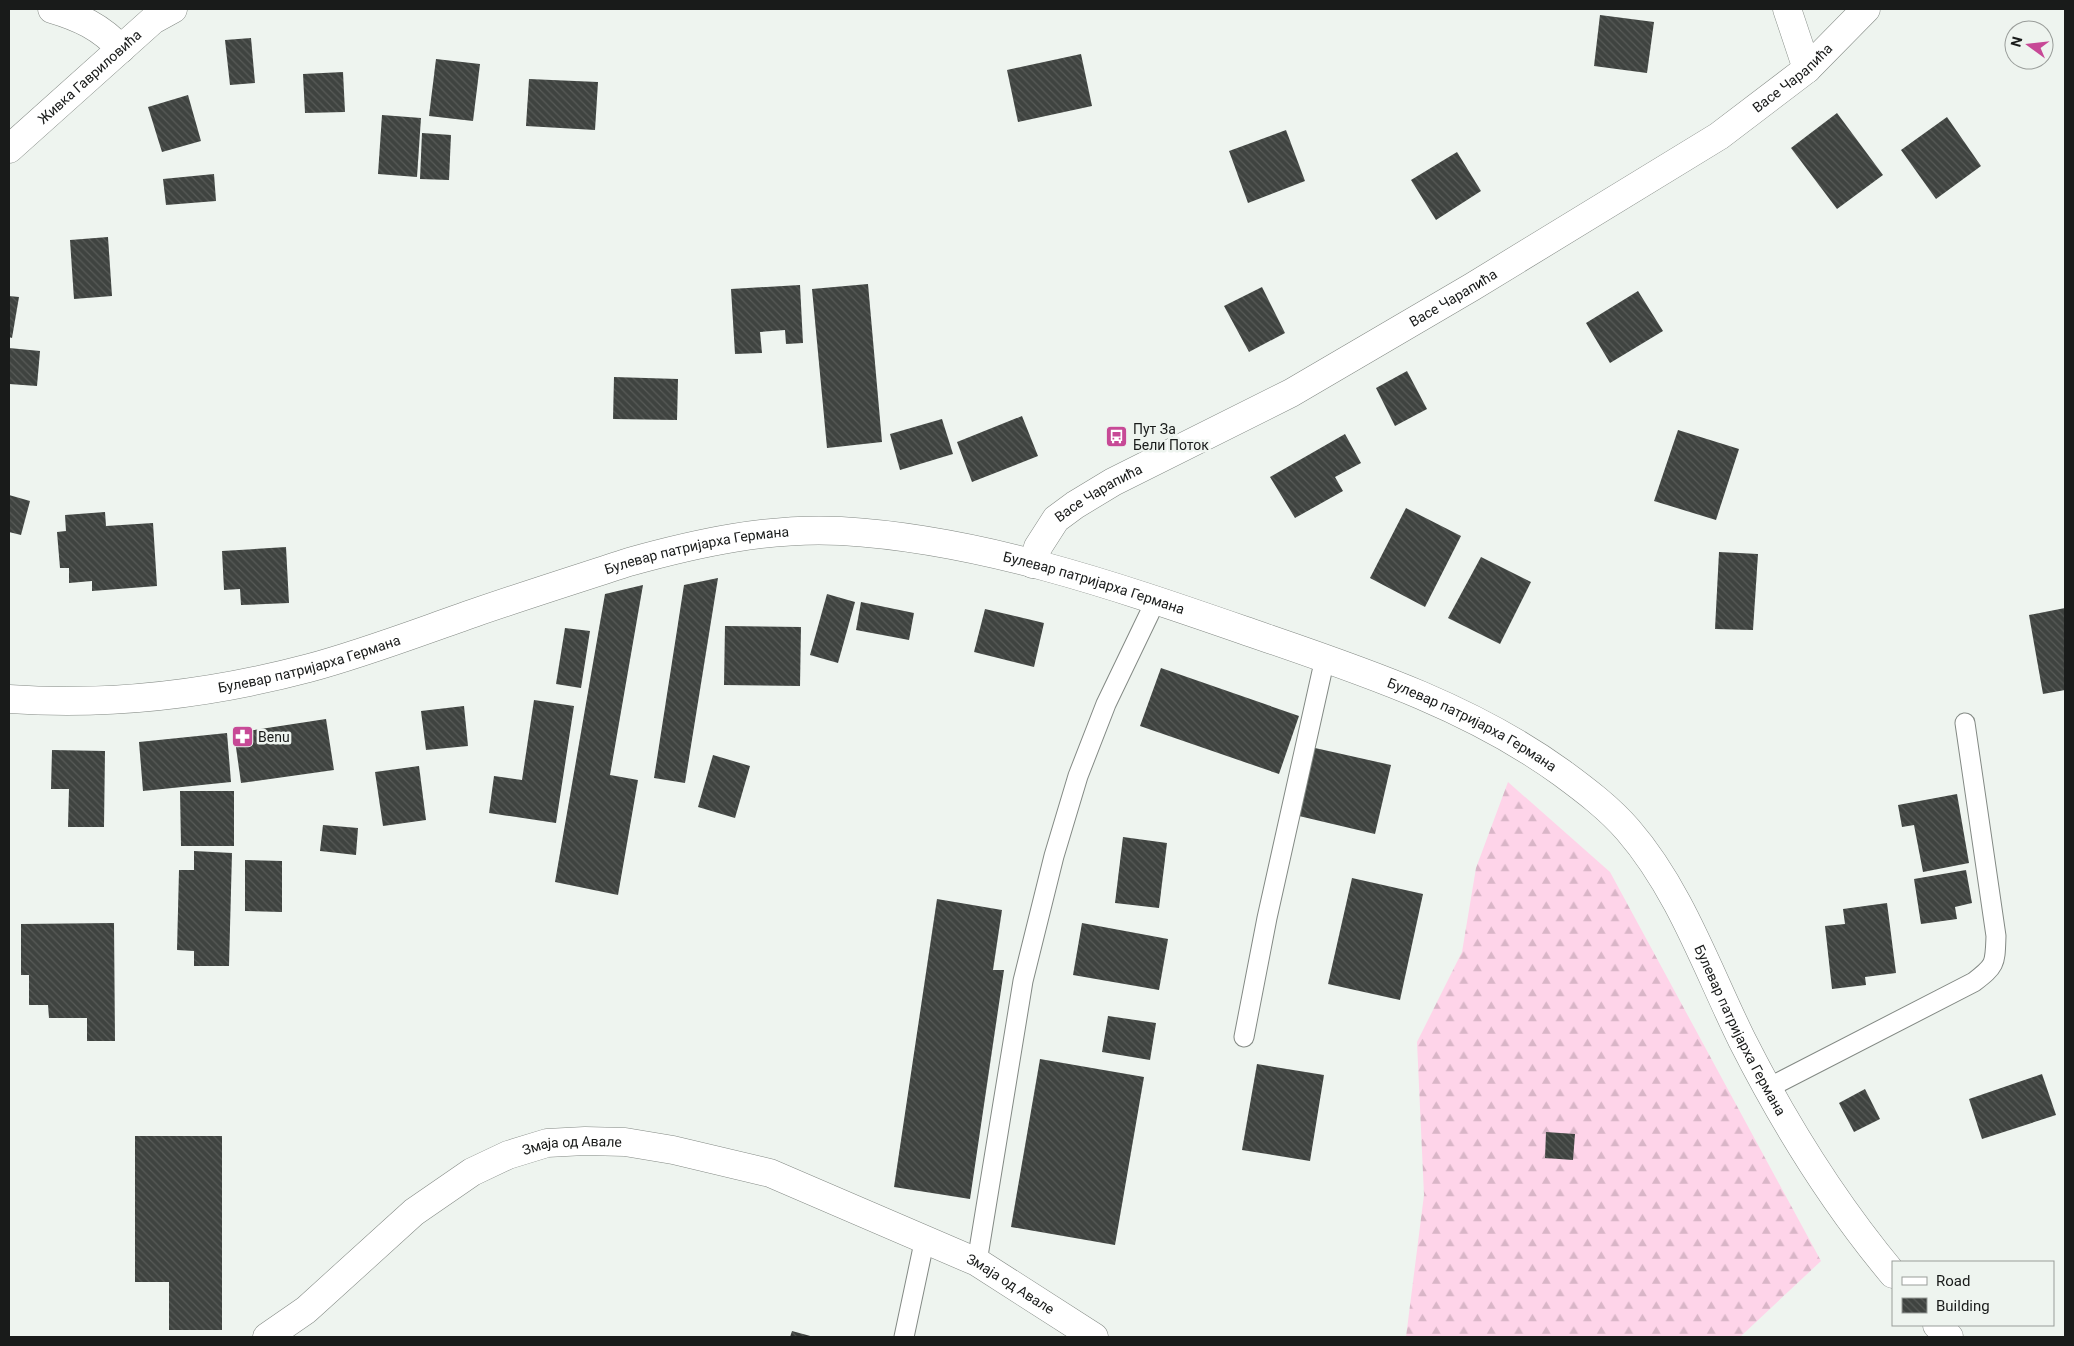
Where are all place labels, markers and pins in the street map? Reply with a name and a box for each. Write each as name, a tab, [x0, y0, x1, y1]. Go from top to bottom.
place label: Пут За Бели Поток	[1133, 421, 1209, 453]
bus stop icon: Пут За Бели Поток	[1105, 425, 1129, 449]
pharmacy icon: Benu	[230, 725, 254, 749]
place label: Benu	[258, 729, 290, 745]

